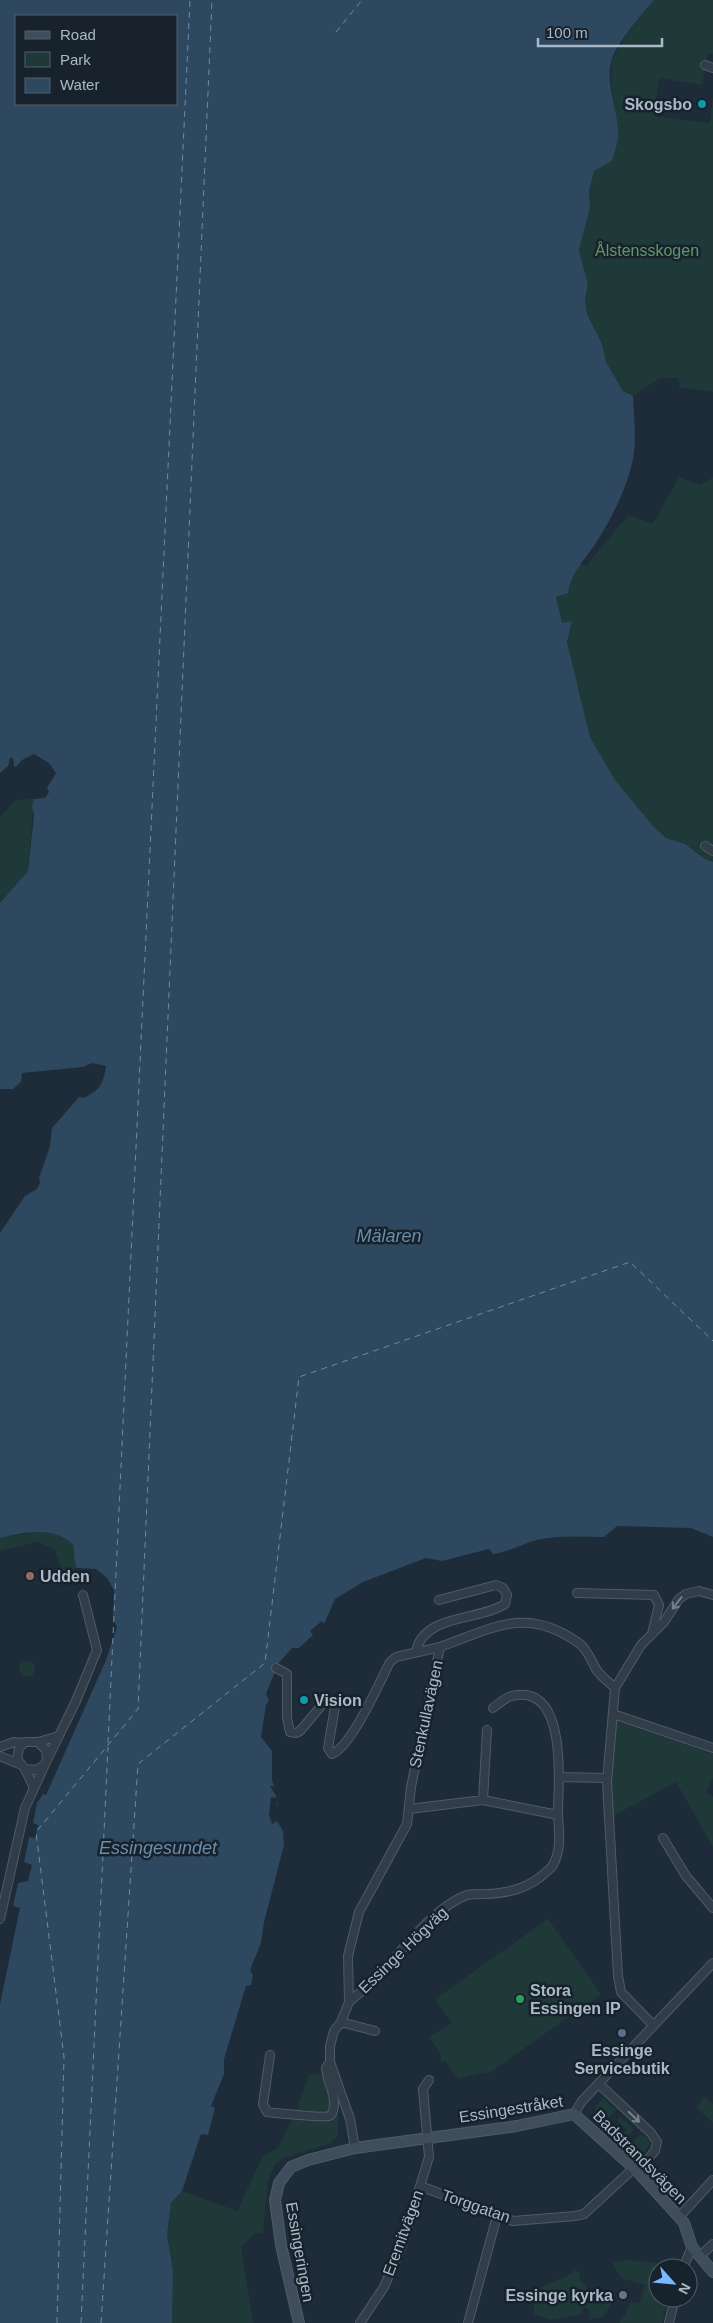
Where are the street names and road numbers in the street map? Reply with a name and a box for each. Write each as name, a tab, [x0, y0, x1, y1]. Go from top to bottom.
street label: Stenkullavägen	[406, 1659, 446, 1769]
street label: Essinge Högväg	[355, 1903, 451, 1997]
street label: Essingestråket	[458, 2092, 565, 2126]
street label: Badstrandsvägen	[590, 2107, 690, 2207]
street label: Torggatan	[440, 2186, 512, 2226]
street label: Eremitvägen	[380, 2188, 426, 2278]
street label: Essingeringen	[283, 2201, 317, 2303]

